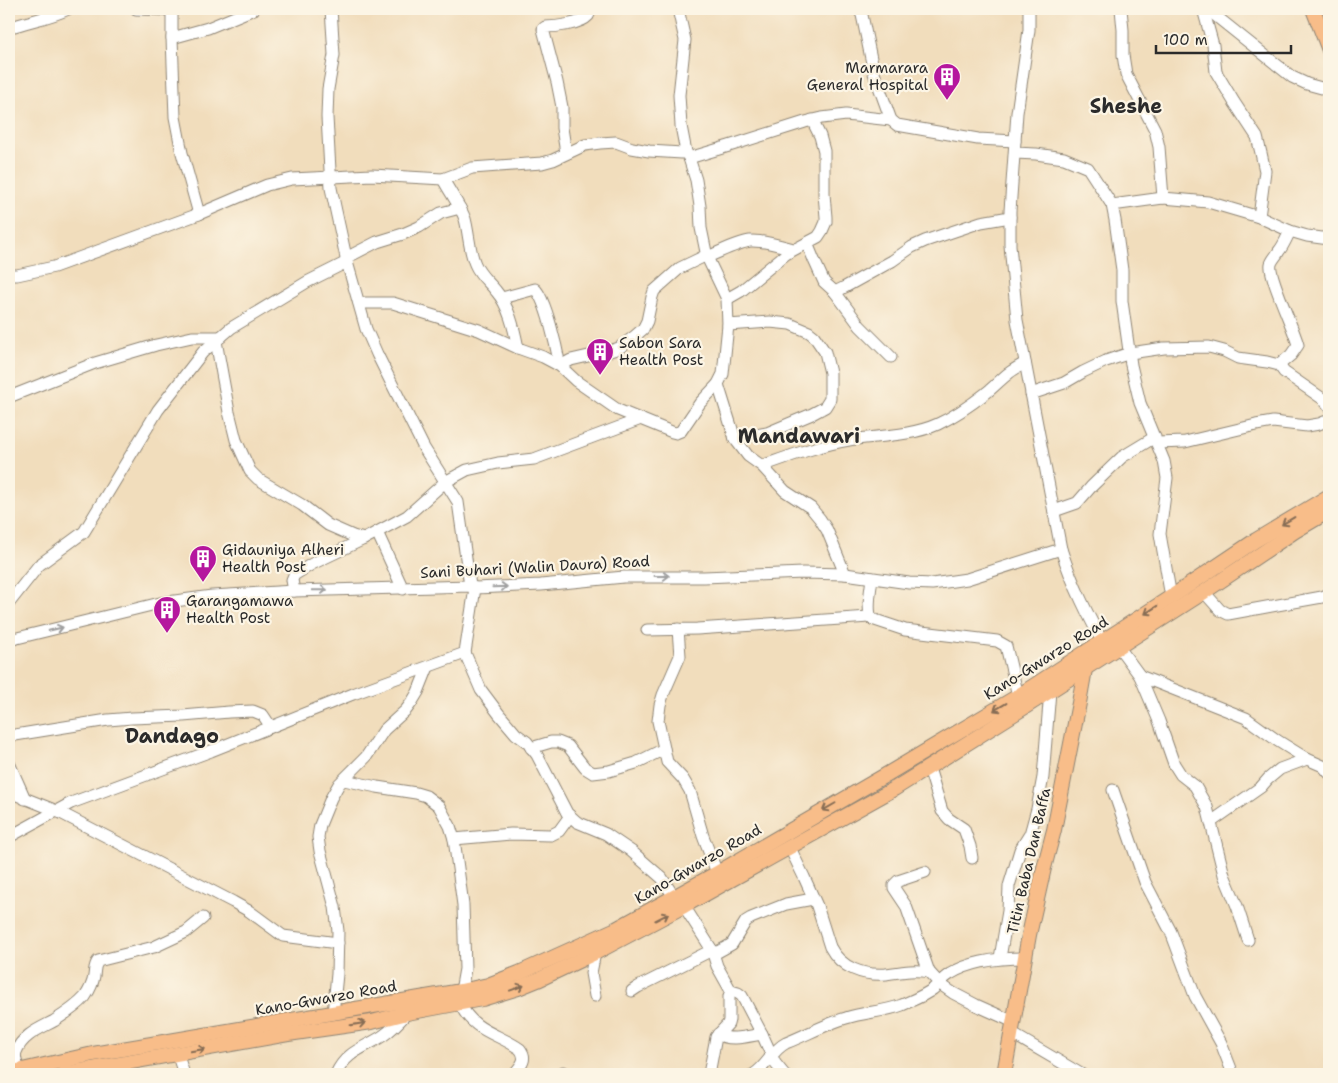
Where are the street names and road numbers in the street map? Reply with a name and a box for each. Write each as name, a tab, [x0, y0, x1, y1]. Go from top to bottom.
street label: Sani Buhari (Walin Daura) Road	[420, 551, 651, 583]
street label: Kano-Gwarzo Road	[980, 611, 1112, 704]
street label: Titin Baba Dan Baffa	[1002, 785, 1056, 936]
street label: Kano-Gwarzo Road	[631, 819, 765, 908]
street label: Kano-Gwarzo Road	[254, 976, 399, 1020]

